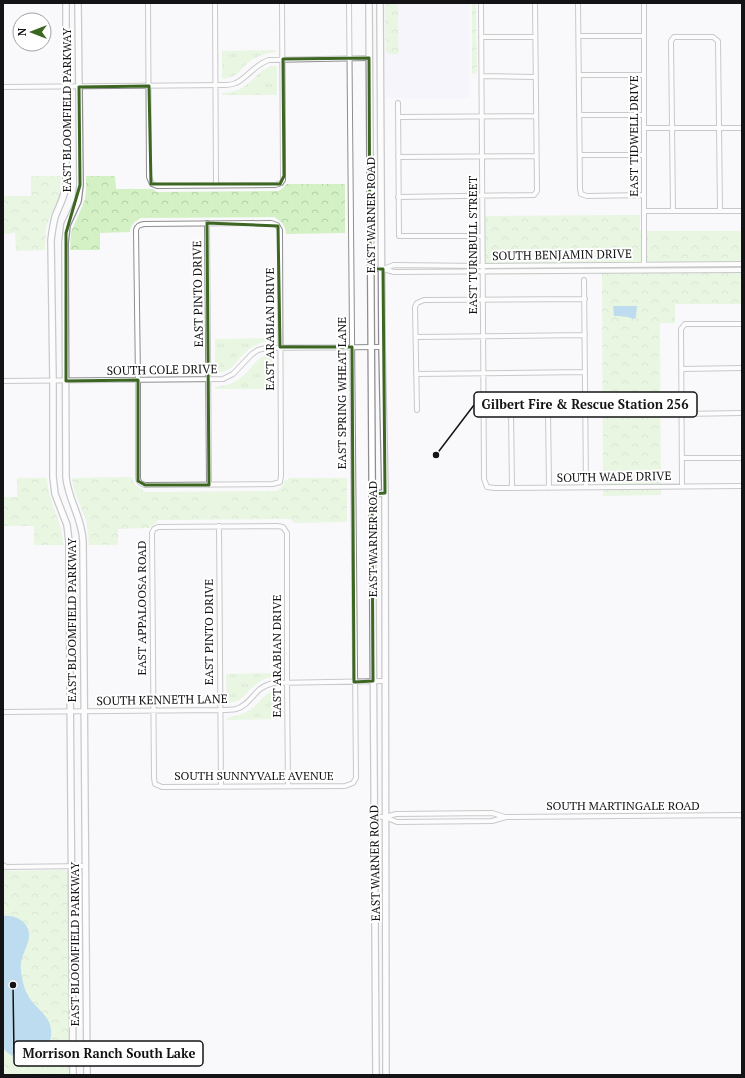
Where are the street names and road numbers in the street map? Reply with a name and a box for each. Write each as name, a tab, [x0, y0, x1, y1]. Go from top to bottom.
street label: EAST BLOOMFIELD PARKWAY	[59, 28, 74, 192]
street label: EAST TIDWELL DRIVE	[626, 75, 641, 197]
street label: EAST WARNER ROAD	[363, 157, 378, 273]
street label: EAST TURNBULL STREET	[465, 175, 480, 314]
street label: EAST PINTO DRIVE	[189, 241, 206, 347]
street label: SOUTH BENJAMIN DRIVE	[492, 246, 632, 263]
street label: EAST ARABIAN DRIVE	[262, 268, 277, 390]
street label: EAST SPRING WHEAT LANE	[334, 317, 349, 469]
street label: SOUTH COLE DRIVE	[106, 361, 218, 378]
street label: SOUTH WADE DRIVE	[557, 468, 671, 485]
street label: EAST WARNER ROAD	[365, 481, 380, 597]
street label: EAST BLOOMFIELD PARKWAY	[64, 538, 79, 702]
street label: EAST APPALOOSA ROAD	[134, 540, 149, 676]
street label: EAST PINTO DRIVE	[201, 579, 216, 685]
street label: EAST ARABIAN DRIVE	[269, 595, 284, 717]
street label: SOUTH KENNETH LANE	[96, 691, 228, 708]
street label: SOUTH SUNNYVALE AVENUE	[174, 768, 334, 783]
street label: SOUTH MARTINGALE ROAD	[546, 798, 700, 813]
street label: EAST WARNER ROAD	[366, 805, 383, 921]
street label: EAST BLOOMFIELD PARKWAY	[67, 862, 82, 1026]

